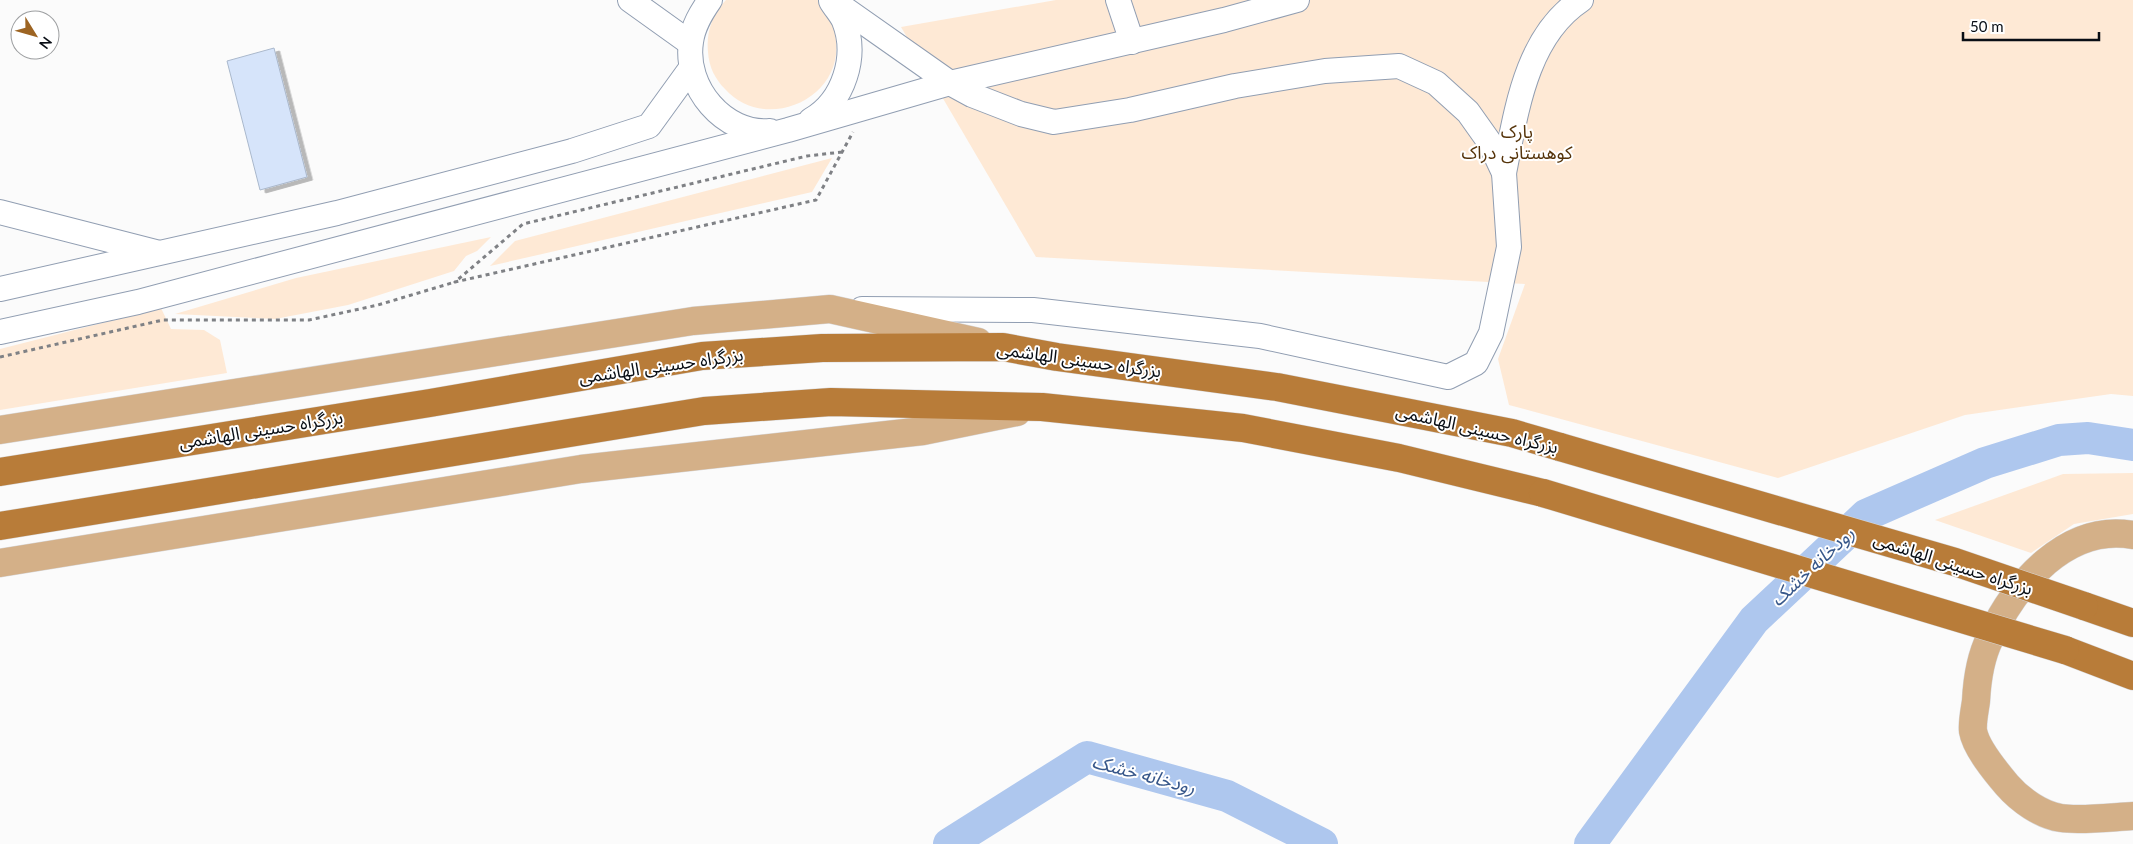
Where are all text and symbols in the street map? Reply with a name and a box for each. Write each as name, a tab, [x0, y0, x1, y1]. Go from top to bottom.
north arrow	[10, 10, 60, 60]
scale bar	[1963, 10, 2099, 42]
text: 50 m	[1970, 17, 2004, 35]
text: N	[36, 34, 56, 53]
park label: پارک کوهستانی دراک	[1461, 120, 1573, 164]
street label: بزرگراه حسینی الهاشمی	[995, 337, 1163, 382]
street label: بزرگراه حسینی الهاشمی	[577, 343, 745, 388]
street label: بزرگراه حسینی الهاشمی	[1394, 399, 1561, 458]
street label: بزرگراه حسینی الهاشمی	[177, 405, 345, 454]
water label: رودخانه خشک	[1765, 521, 1859, 611]
street label: بزرگراه حسینی الهاشمی	[1871, 527, 2036, 600]
water label: رودخانه خشک	[1090, 749, 1198, 799]

